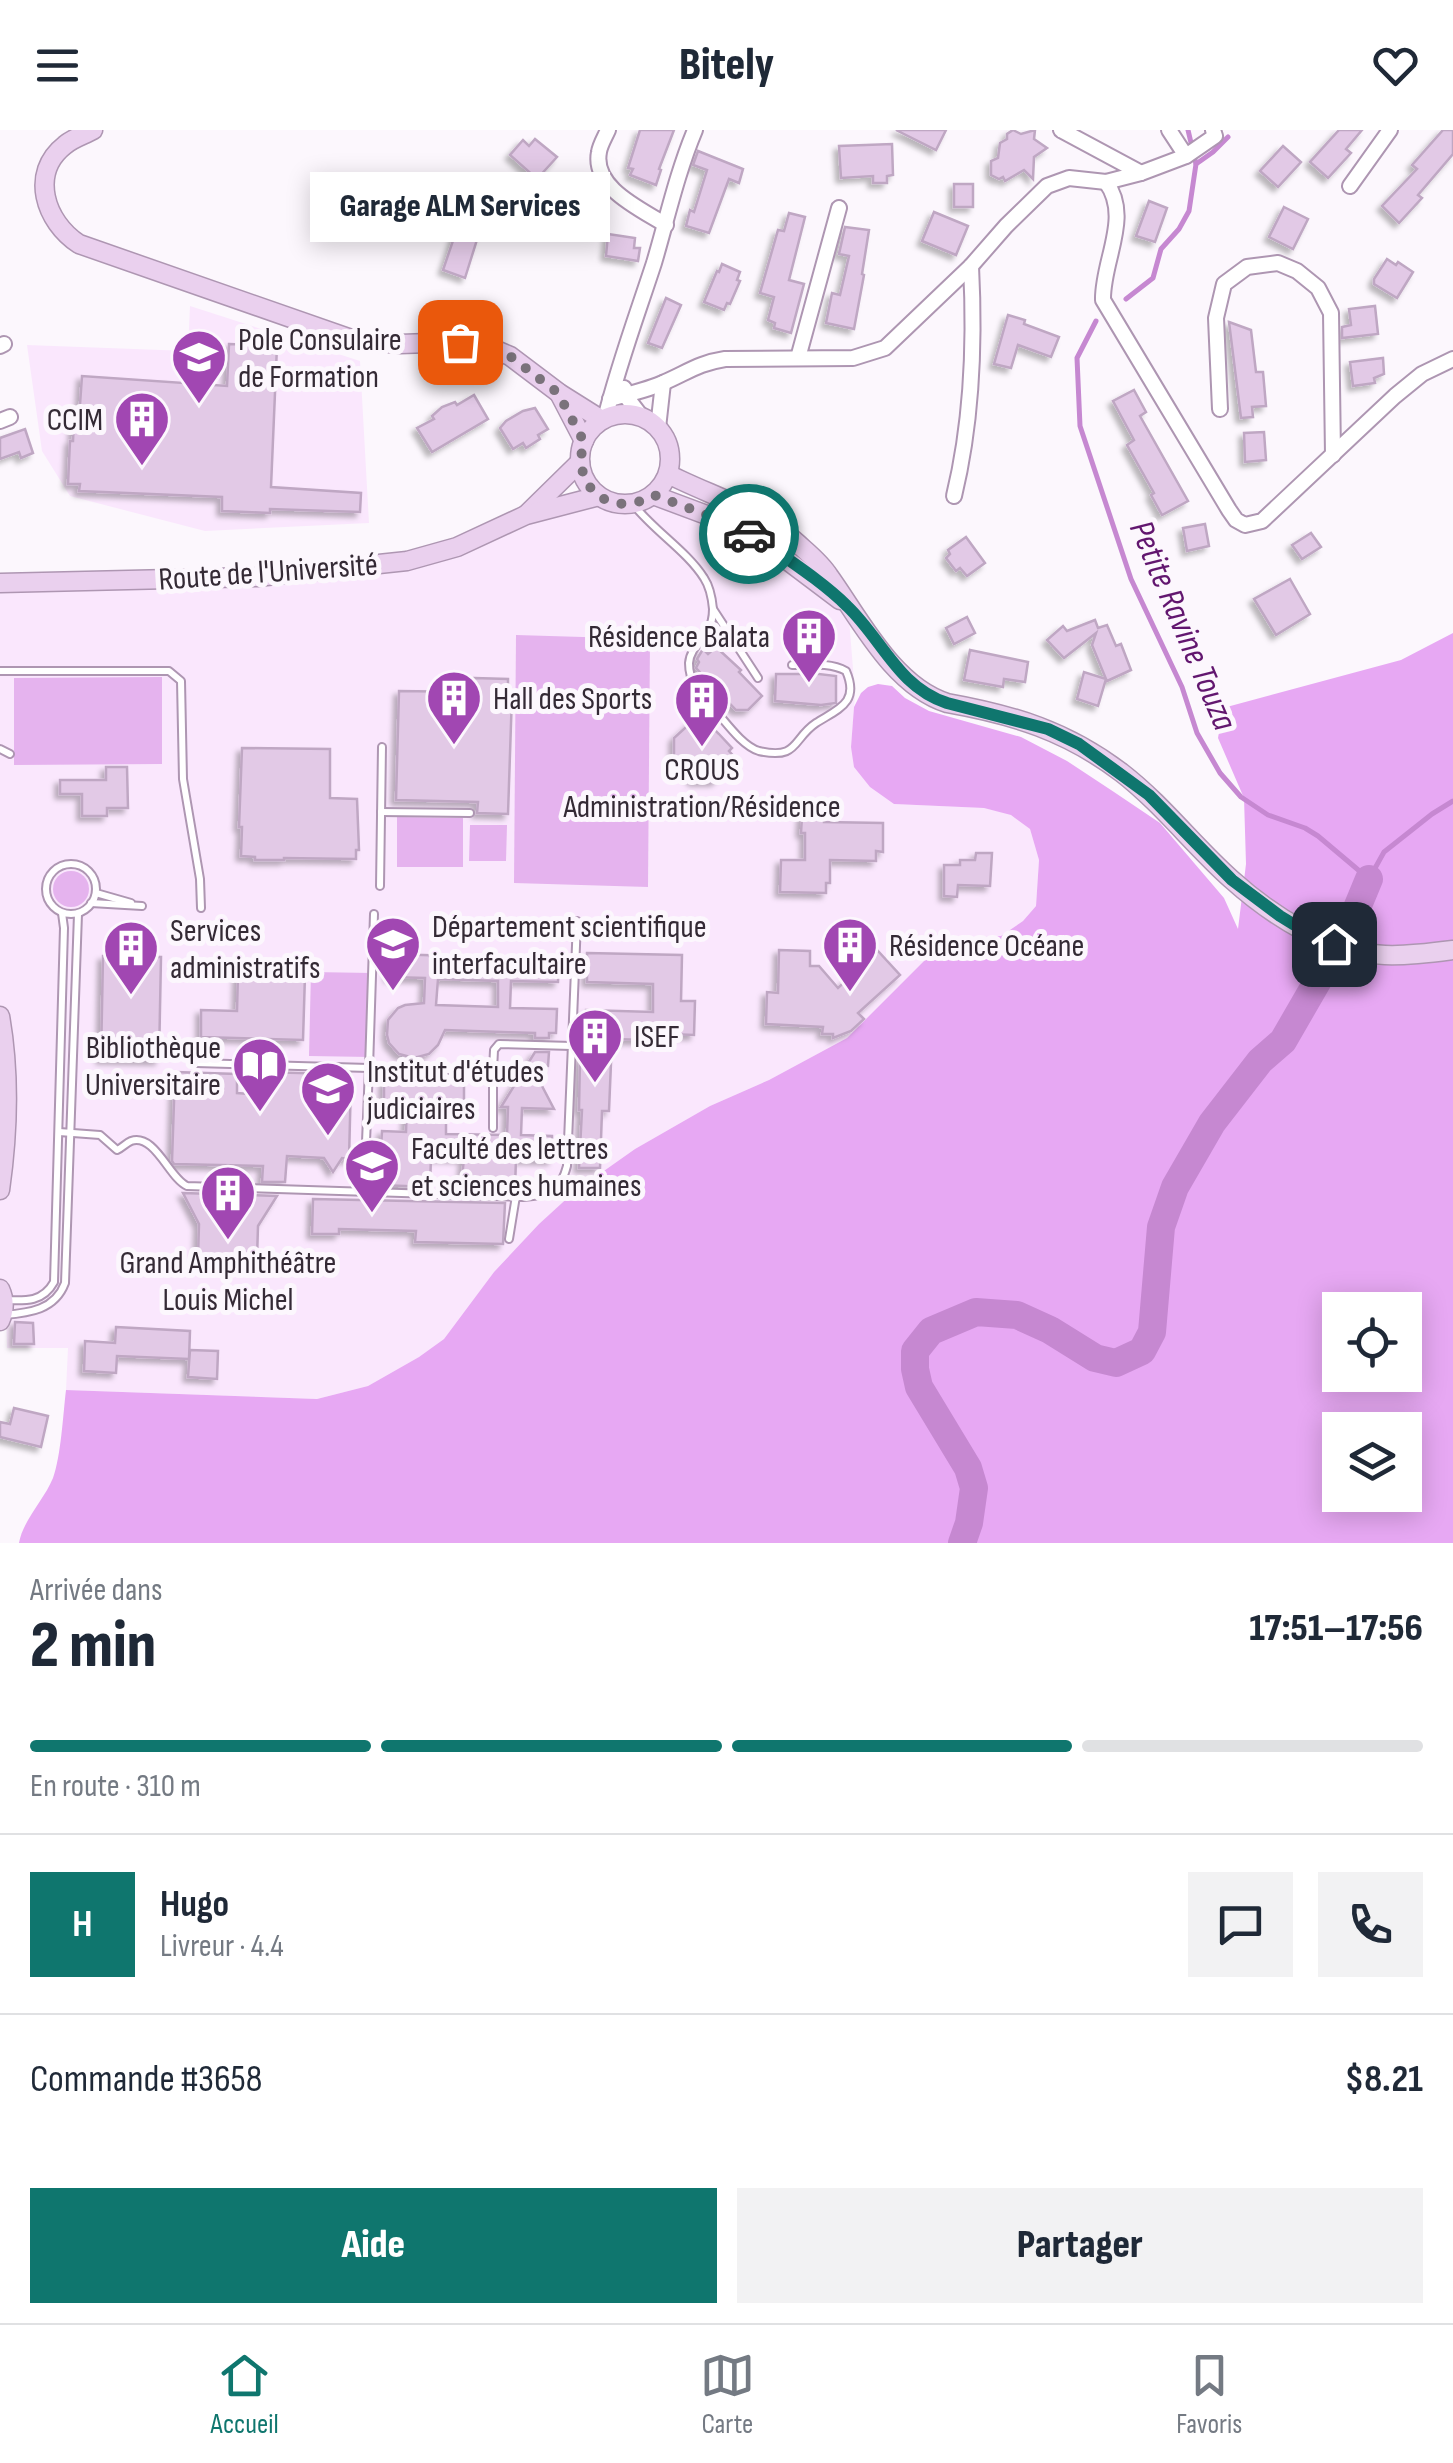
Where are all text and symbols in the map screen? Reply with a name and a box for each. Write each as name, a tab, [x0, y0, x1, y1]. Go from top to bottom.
icon: menu	[30, 38, 85, 93]
text: Bitely	[679, 38, 774, 93]
icon: heart	[1368, 38, 1423, 93]
callout: Garage ALM Services	[310, 172, 610, 242]
text: Garage ALM Services	[339, 187, 581, 226]
pin	[418, 300, 503, 385]
icon: bag	[433, 315, 488, 370]
place label: Pole Consulaire de Formation	[238, 321, 402, 397]
school or university icon: Pole Consulaire de Formation	[169, 327, 229, 406]
building icon: CCIM	[112, 389, 172, 468]
place label: CCIM	[47, 401, 103, 440]
courier	[699, 484, 799, 584]
icon: car	[722, 507, 777, 562]
water label: Petite Ravine Touza	[1119, 514, 1246, 737]
street label: Route de l'Université	[157, 545, 379, 600]
building icon: Résidence Balata	[779, 606, 839, 685]
place label: Résidence Balata	[588, 618, 770, 657]
building icon: Hall des Sports	[424, 668, 484, 747]
building icon: CROUS Administration/Résidence	[672, 670, 732, 749]
place label: Hall des Sports	[493, 680, 652, 719]
place label: CROUS Administration/Résidence	[562, 751, 841, 827]
pin	[1292, 902, 1377, 987]
place label: Département scientifique interfacultaire	[432, 908, 707, 984]
place label: Services administratifs	[170, 912, 320, 988]
school or university icon: Département scientifique interfacultaire	[363, 914, 423, 993]
building icon: Résidence Océane	[820, 915, 880, 994]
icon: home	[1307, 917, 1362, 972]
building icon: Services administratifs	[101, 918, 161, 997]
place label: Résidence Océane	[889, 927, 1084, 966]
building icon: ISEF	[565, 1006, 625, 1085]
place label: ISEF	[634, 1018, 680, 1057]
place label: Bibliothèque Universitaire	[85, 1029, 221, 1105]
library icon: Bibliothèque Universitaire	[230, 1035, 290, 1114]
place label: Institut d'études judiciaires	[366, 1053, 544, 1129]
school or university icon: Institut d'études judiciaires	[298, 1059, 358, 1138]
place label: Faculté des lettres et sciences humaines	[411, 1130, 641, 1206]
school or university icon: Faculté des lettres et sciences humaines	[342, 1136, 402, 1215]
building icon: Grand Amphithéâtre Louis Michel	[198, 1163, 258, 1242]
place label: Grand Amphithéâtre Louis Michel	[120, 1244, 336, 1320]
map controls	[1322, 1292, 1422, 1512]
button: locate	[1322, 1292, 1422, 1392]
button: layers	[1322, 1412, 1422, 1512]
text: Arrivée dans	[30, 1571, 162, 1610]
text: 17:51–17:56	[1249, 1606, 1423, 1651]
text: 2 min	[30, 1608, 156, 1686]
text: En route · 310 m	[30, 1767, 201, 1806]
button: chat	[1188, 1872, 1293, 1977]
button: phone	[1318, 1872, 1423, 1977]
text: Hugo	[160, 1882, 229, 1927]
text: H	[72, 1902, 93, 1947]
text: Livreur · 4.4	[160, 1927, 284, 1966]
text: Commande #3658	[30, 2057, 262, 2102]
text: $8.21	[1345, 2057, 1423, 2102]
button: Aide	[30, 2188, 717, 2303]
button: Partager	[737, 2188, 1423, 2303]
tab: Accueil	[211, 2348, 279, 2441]
tab: Carte	[700, 2348, 755, 2441]
tab: Favoris	[1176, 2348, 1242, 2441]

